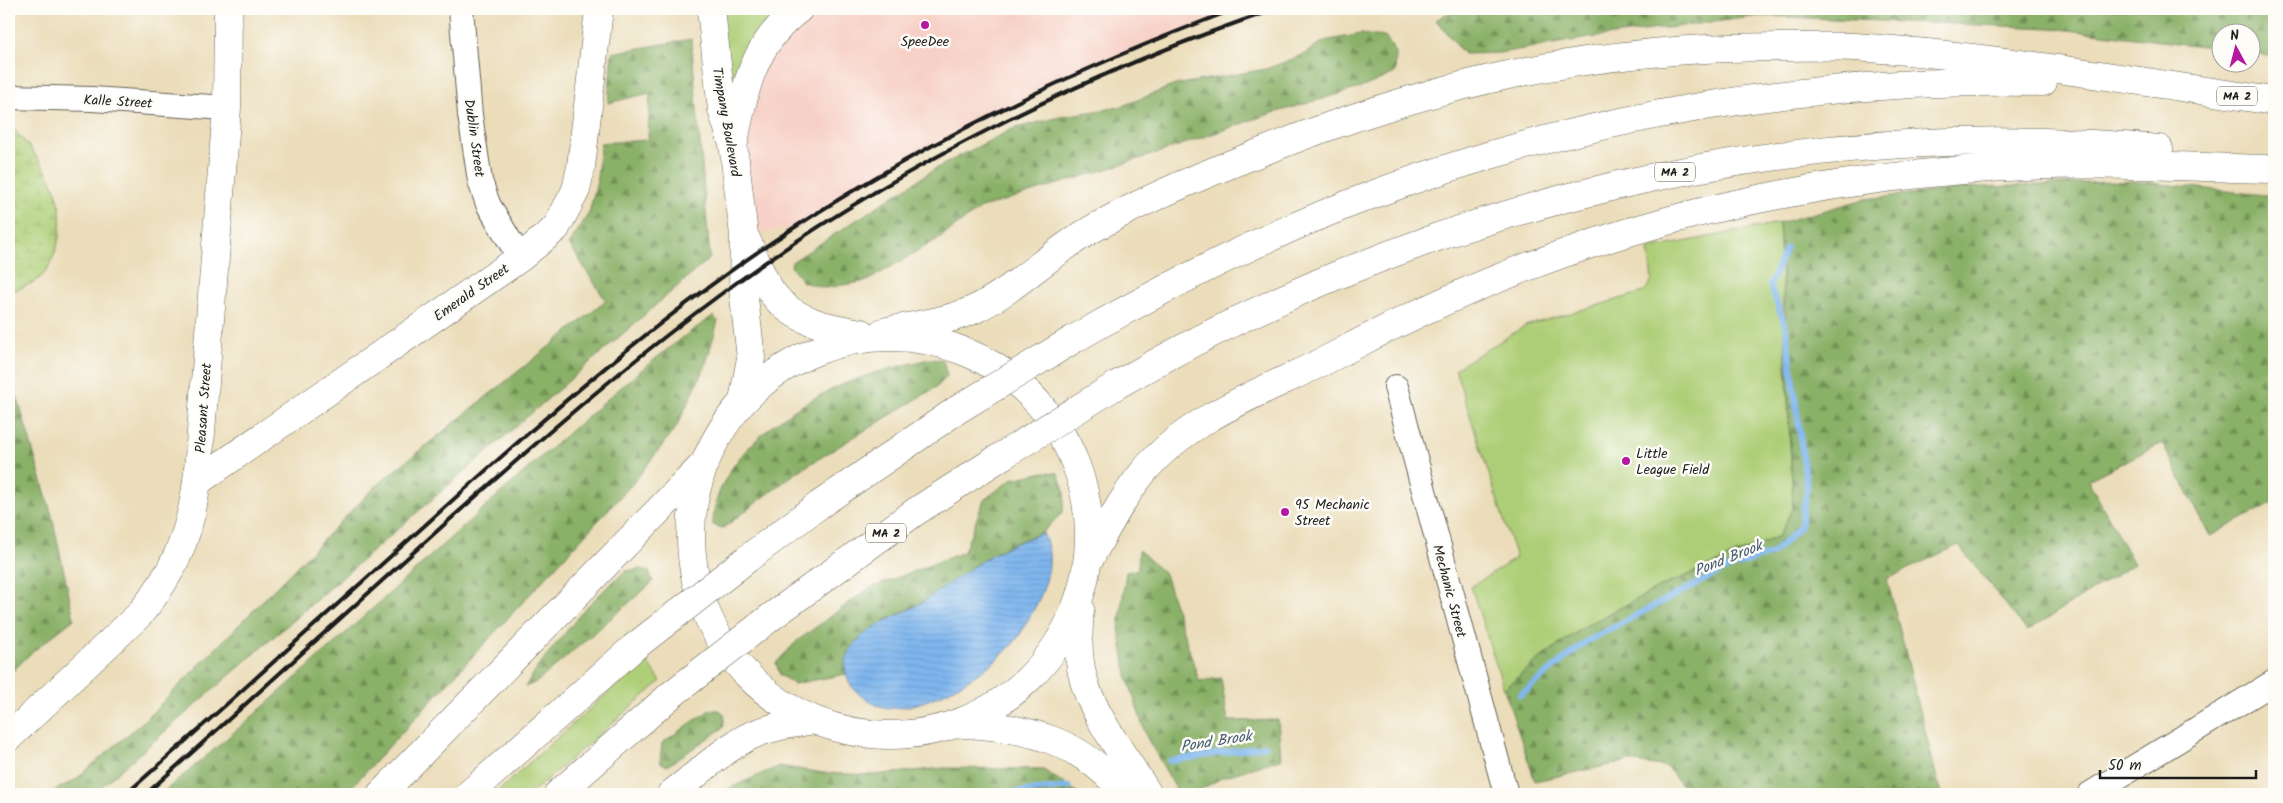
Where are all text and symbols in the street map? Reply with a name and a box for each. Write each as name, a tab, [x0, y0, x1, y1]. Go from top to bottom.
marker: SpeeDee	[919, 19, 931, 31]
north arrow	[2210, 22, 2260, 72]
text: N	[2229, 25, 2240, 48]
place label: SpeeDee	[901, 31, 950, 53]
street label: Timpany Boulevard	[706, 66, 747, 180]
road number: MA 2	[2217, 86, 2257, 105]
street label: Kalle Street	[83, 89, 154, 115]
street label: Dublin Street	[458, 98, 490, 179]
road number: MA 2	[1655, 162, 1695, 182]
street label: Emerald Street	[429, 258, 515, 327]
street label: Pleasant Street	[190, 362, 218, 454]
place label: Little League Field	[1636, 443, 1710, 481]
marker: Little League Field	[1620, 455, 1632, 467]
place label: 95 Mechanic Street	[1295, 494, 1370, 532]
marker: 95 Mechanic Street	[1279, 506, 1291, 518]
road number: MA 2	[866, 524, 906, 542]
water label: Pond Brook	[1691, 534, 1768, 583]
street label: Mechanic Street	[1426, 542, 1472, 641]
water label: Pond Brook	[1179, 724, 1255, 759]
scale bar	[2100, 748, 2257, 780]
text: 50 m	[2108, 754, 2142, 778]

